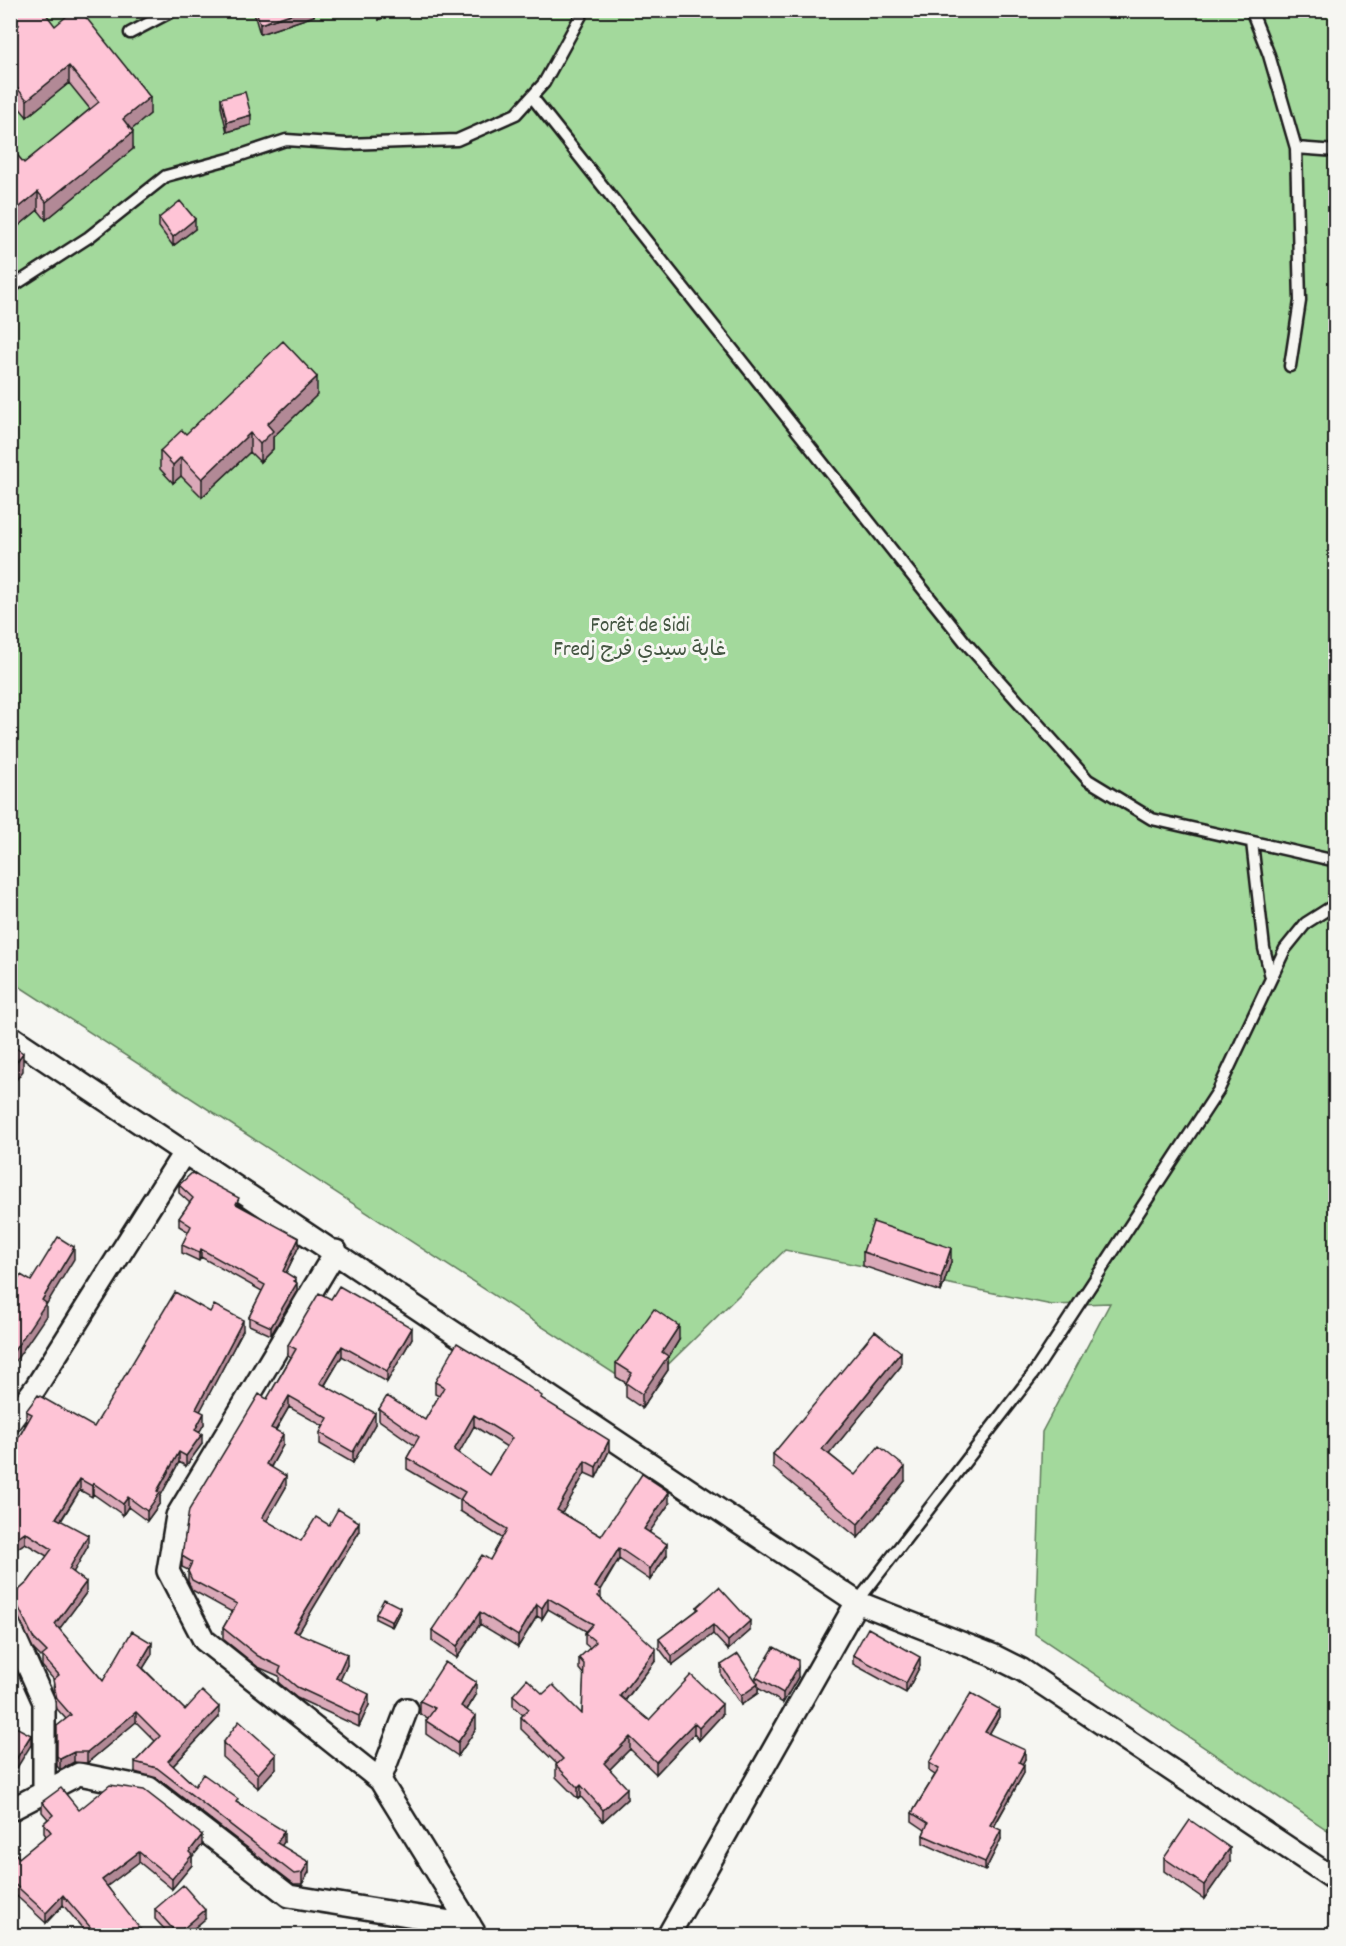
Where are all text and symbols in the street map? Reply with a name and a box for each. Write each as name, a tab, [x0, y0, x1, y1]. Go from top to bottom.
park label: Forêt de Sidi Fredj غابة سيدي فرج	[554, 612, 726, 666]

